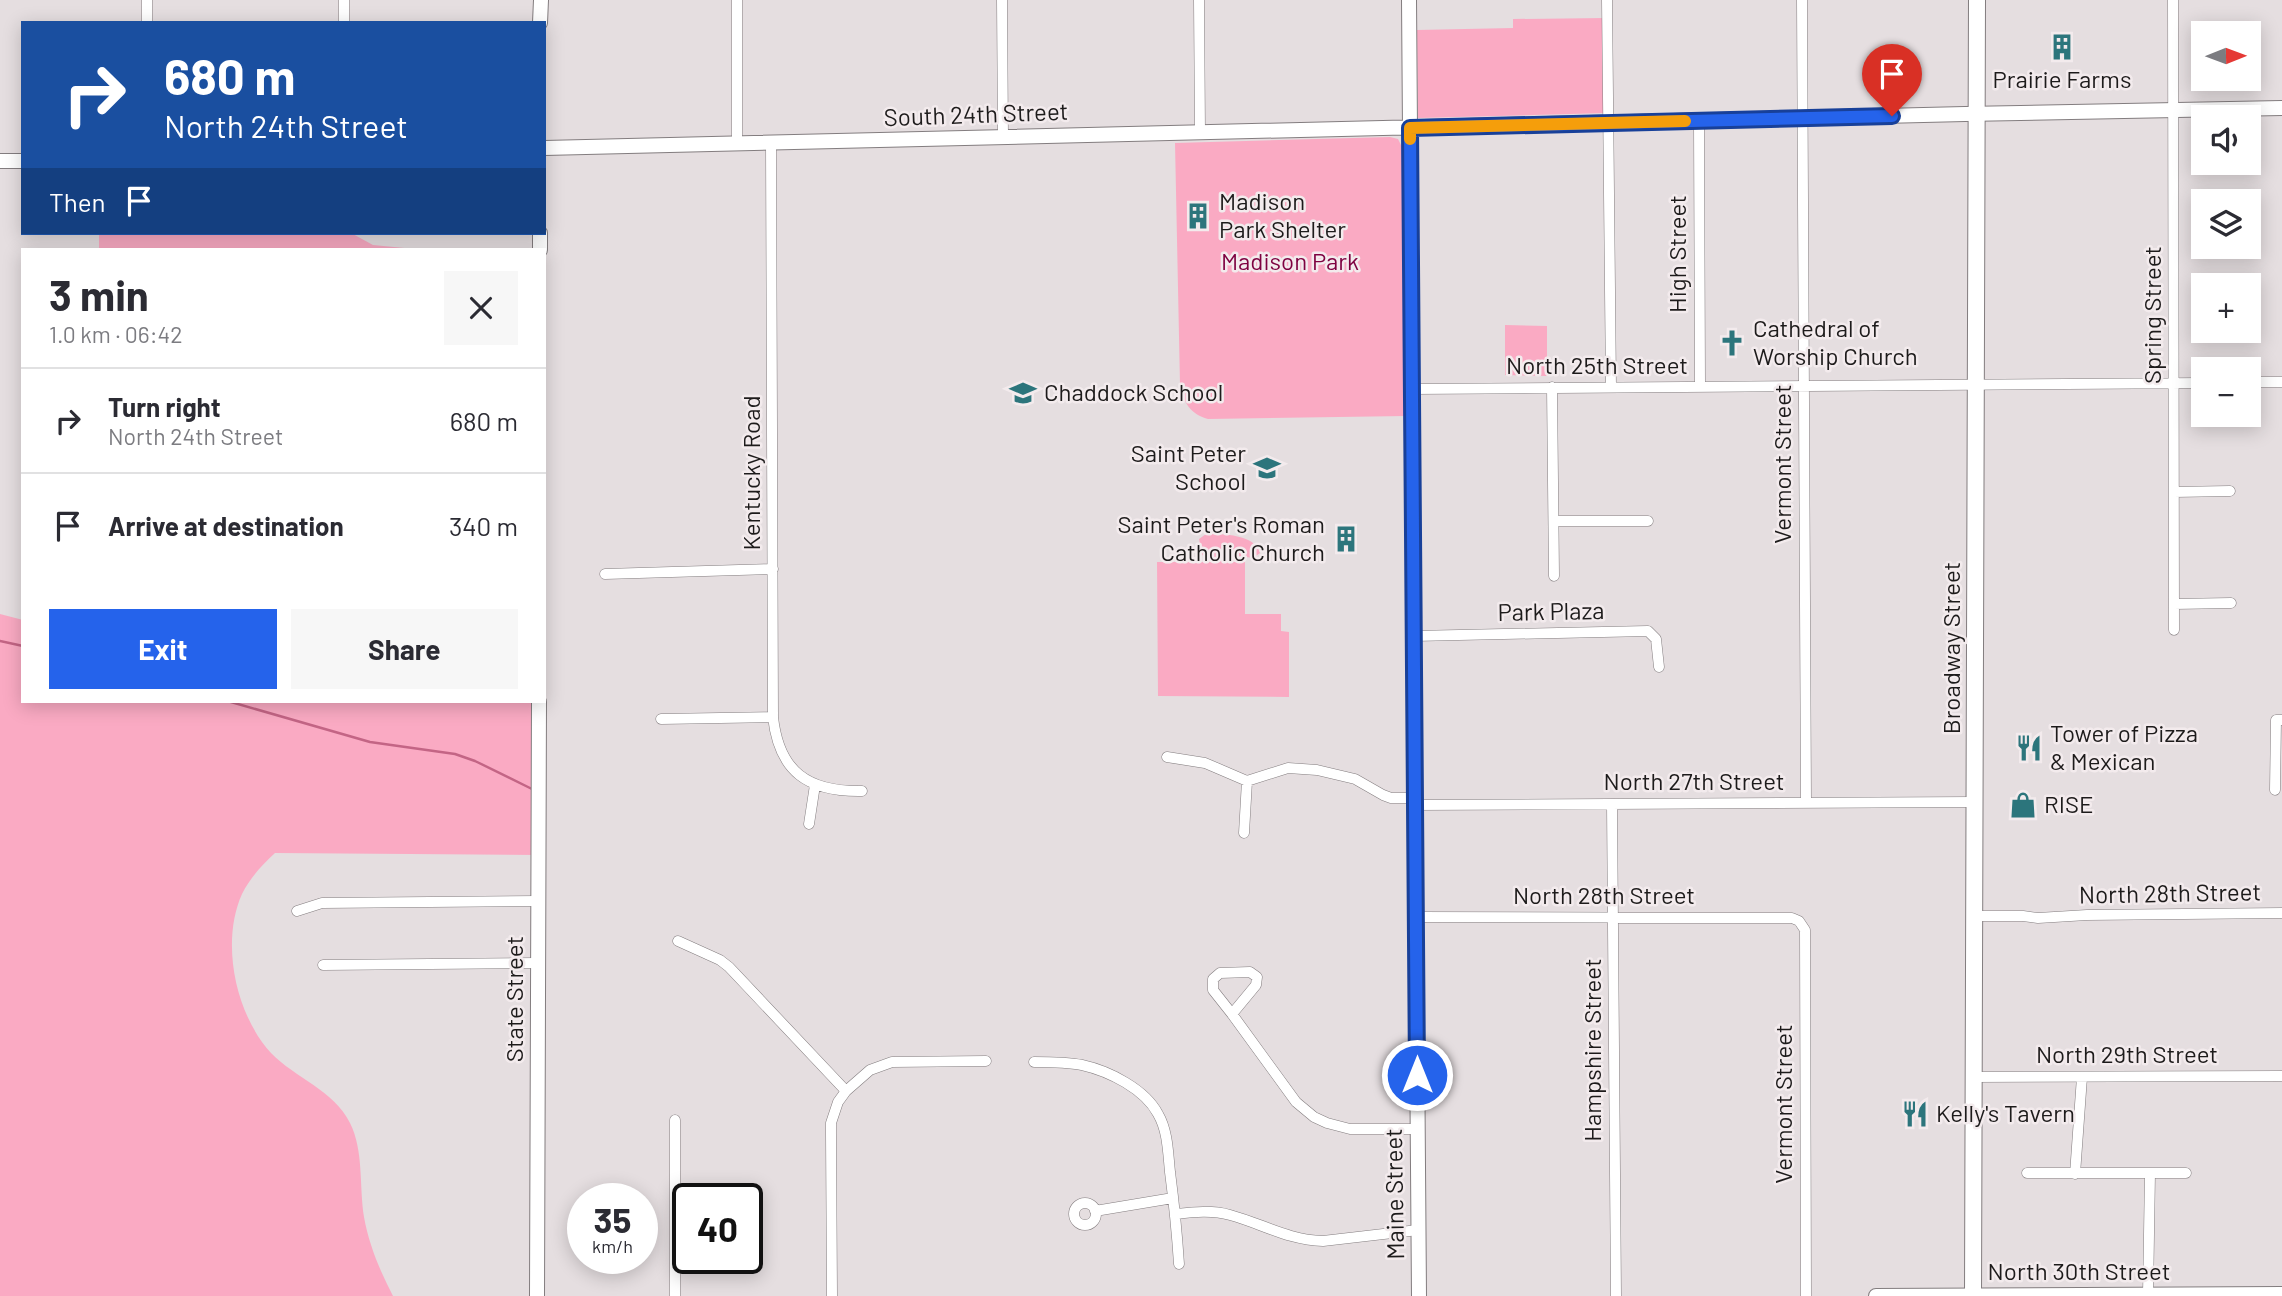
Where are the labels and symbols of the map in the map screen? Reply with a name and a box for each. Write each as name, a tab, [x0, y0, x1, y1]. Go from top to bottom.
north arrow	[2191, 21, 2261, 91]
building icon: Prairie Farms	[2047, 32, 2077, 62]
pin	[1862, 44, 1922, 116]
place label: Prairie Farms	[1993, 64, 2131, 93]
street label: South 24th Street	[883, 96, 1069, 131]
place label: Madison Park Shelter	[1219, 186, 1346, 243]
street label: High Street	[1662, 195, 1691, 313]
building icon: Madison Park Shelter	[1183, 201, 1213, 231]
park label: Madison Park	[1221, 246, 1359, 275]
street label: Spring Street	[2137, 246, 2166, 384]
place label: Cathedral of Worship Church	[1753, 313, 1918, 370]
church icon: Cathedral of Worship Church	[1717, 328, 1747, 358]
street label: North 25th Street	[1506, 350, 1688, 379]
place label: Chaddock School	[1044, 377, 1223, 406]
school or university icon: Chaddock School	[1008, 378, 1038, 408]
street label: Vermont Street	[1767, 384, 1796, 544]
street label: Kentucky Road	[736, 395, 765, 551]
place label: Saint Peter School	[1131, 438, 1246, 495]
school or university icon: Saint Peter School	[1252, 453, 1282, 483]
place label: Saint Peter's Roman Catholic Church	[1118, 509, 1325, 566]
building icon: Saint Peter's Roman Catholic Church	[1331, 524, 1361, 554]
street label: Broadway Street	[1936, 562, 1965, 734]
street label: Park Plaza	[1497, 595, 1605, 626]
place label: Tower of Pizza & Mexican	[2050, 718, 2198, 775]
restaurant icon: Tower of Pizza & Mexican	[2014, 733, 2044, 763]
street label: North 27th Street	[1603, 766, 1785, 795]
place label: RISE	[2044, 789, 2093, 818]
shop icon: RISE	[2008, 790, 2038, 820]
street label: North 28th Street	[2079, 876, 2261, 909]
street label: North 28th Street	[1513, 880, 1695, 909]
street label: State Street	[499, 936, 528, 1062]
street label: Hampshire Street	[1577, 958, 1606, 1142]
street label: Vermont Street	[1768, 1024, 1797, 1184]
position arrow	[1380, 1038, 1454, 1112]
street label: North 29th Street	[2036, 1039, 2218, 1068]
place label: Kelly's Tavern	[1936, 1098, 2075, 1127]
restaurant icon: Kelly's Tavern	[1900, 1099, 1930, 1129]
street label: Maine Street	[1378, 1128, 1409, 1260]
speed limit sign: 40	[672, 1183, 763, 1274]
street label: North 30th Street	[1988, 1256, 2170, 1285]

